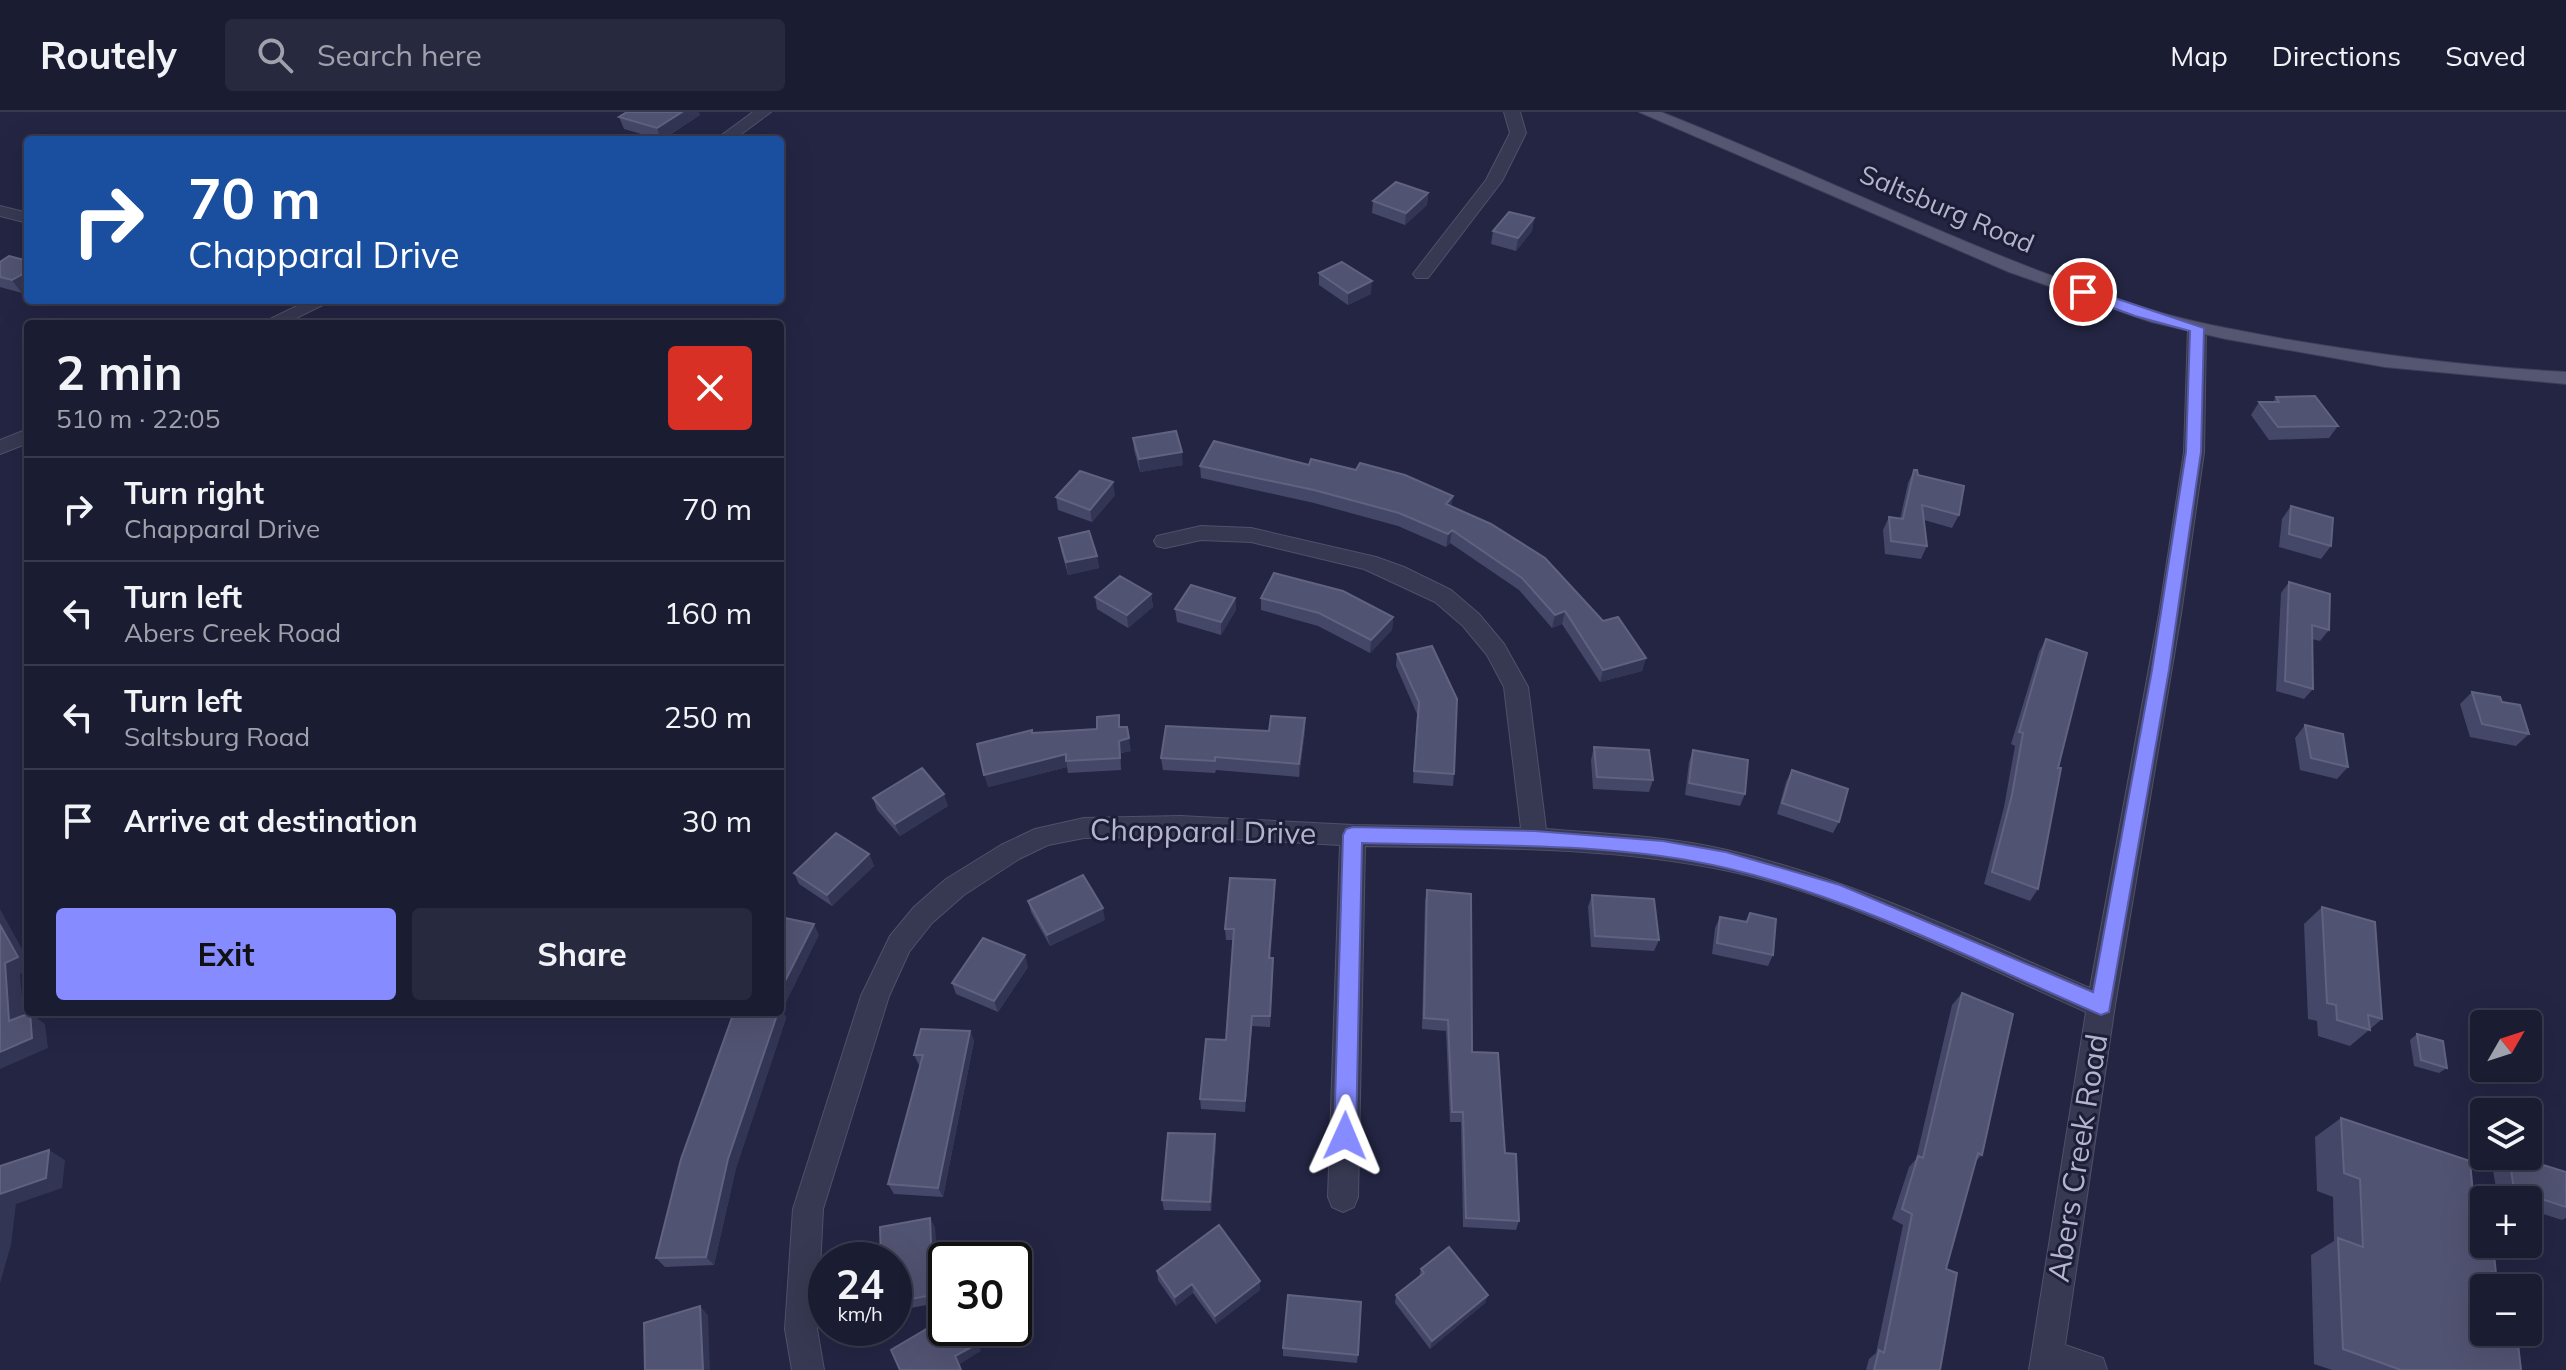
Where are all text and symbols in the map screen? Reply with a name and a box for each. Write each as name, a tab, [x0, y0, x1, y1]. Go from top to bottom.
search box	[225, 19, 785, 91]
text: Routely	[40, 31, 177, 79]
icon: search	[253, 33, 297, 77]
text: Search here	[317, 36, 482, 74]
text: Map	[2170, 38, 2228, 73]
text: Directions	[2272, 38, 2401, 73]
text: Saved	[2445, 38, 2526, 73]
street label: Saltsburg Road	[1855, 157, 2039, 260]
text: 70 m	[188, 163, 321, 233]
icon: right	[56, 168, 160, 272]
text: Chapparal Drive	[188, 232, 460, 277]
pin	[2049, 258, 2117, 326]
icon: arrive	[2061, 270, 2105, 314]
text: 2 min	[56, 342, 183, 402]
button: close	[668, 346, 752, 430]
text: 510 m · 22:05	[56, 402, 220, 435]
text: Turn right	[124, 474, 264, 512]
icon: right	[56, 487, 100, 531]
text: 70 m	[682, 490, 752, 528]
text: Chapparal Drive	[124, 512, 320, 545]
text: Turn left	[124, 578, 242, 616]
icon: left	[56, 591, 100, 635]
text: 160 m	[664, 594, 752, 632]
text: Abers Creek Road	[124, 616, 341, 649]
text: Turn left	[124, 682, 242, 720]
icon: left	[56, 695, 100, 739]
text: 250 m	[664, 698, 752, 736]
text: Saltsburg Road	[124, 720, 310, 753]
icon: arrive	[56, 799, 100, 843]
text: Arrive at destination	[124, 802, 418, 840]
text: 30 m	[682, 802, 752, 840]
street label: Chapparal Drive	[1090, 810, 1316, 852]
button: Exit	[56, 908, 396, 1000]
button: Share	[412, 908, 752, 1000]
north arrow	[2470, 1010, 2542, 1082]
map controls	[2470, 1010, 2542, 1346]
street label: Abers Creek Road	[2039, 1031, 2115, 1285]
position arrow	[1303, 1094, 1387, 1178]
button: layers	[2470, 1098, 2542, 1170]
button: +	[2470, 1186, 2542, 1258]
speed limit sign: 30	[928, 1242, 1032, 1346]
text: 24	[836, 1259, 884, 1309]
button: −	[2470, 1274, 2542, 1346]
text: km/h	[837, 1301, 883, 1326]

